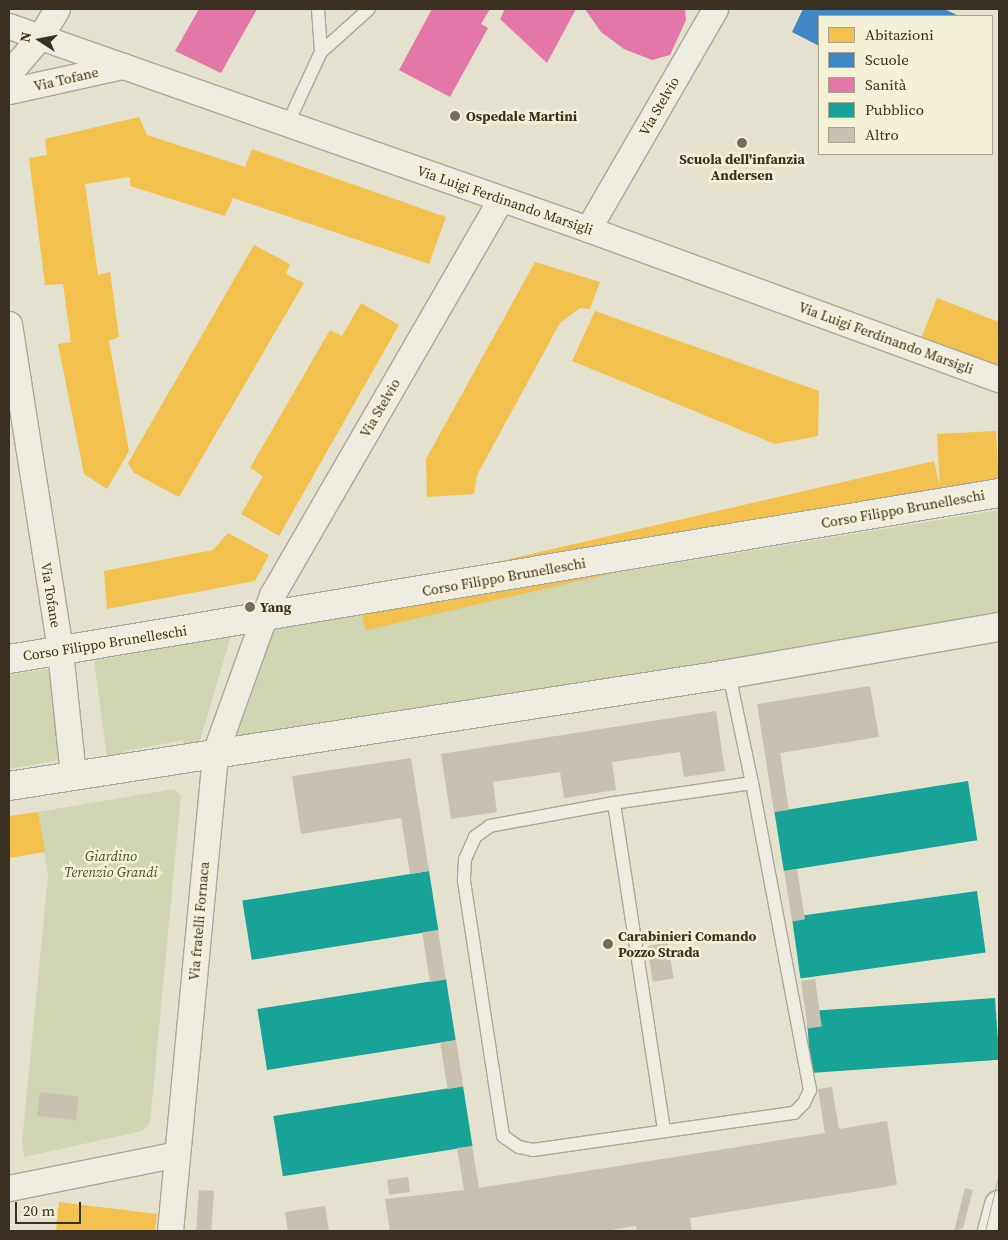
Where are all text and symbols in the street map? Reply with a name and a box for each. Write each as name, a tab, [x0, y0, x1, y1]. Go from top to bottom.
north arrow	[15, 15, 65, 65]
legend	[818, 15, 993, 155]
text: Abitazioni	[865, 24, 934, 45]
text: N	[14, 30, 36, 44]
text: Scuole	[865, 49, 909, 70]
street label: Via Tofane	[32, 63, 100, 95]
street label: Via Stelvio	[635, 74, 683, 138]
text: Sanità	[865, 74, 906, 95]
text: Pubblico	[865, 99, 924, 120]
place label: Ospedale Martini	[466, 108, 577, 124]
marker: Ospedale Martini	[448, 109, 462, 123]
text: Altro	[865, 124, 899, 145]
marker: Scuola dell'infanzia Andersen	[736, 137, 748, 149]
place label: Scuola dell'infanzia Andersen	[679, 151, 805, 184]
street label: Via Luigi Ferdinando Marsigli	[415, 162, 595, 238]
street label: Via Luigi Ferdinando Marsigli	[796, 298, 976, 378]
street label: Via Stelvio	[356, 376, 404, 440]
street label: Corso Filippo Brunelleschi	[820, 486, 986, 532]
street label: Corso Filippo Brunelleschi	[421, 554, 587, 600]
street label: Via Tofane	[38, 561, 64, 629]
place label: Yang	[260, 599, 291, 615]
marker: Yang	[244, 601, 256, 613]
street label: Corso Filippo Brunelleschi	[22, 622, 188, 664]
park label: Giardino Terenzio Grandi	[64, 848, 158, 880]
street label: Via fratelli Fornaca	[185, 861, 213, 981]
place label: Carabinieri Comando Pozzo Strada	[618, 928, 756, 960]
marker: Carabinieri Comando Pozzo Strada	[602, 938, 614, 950]
scale bar	[18, 1192, 84, 1224]
text: 20 m	[23, 1200, 55, 1221]

